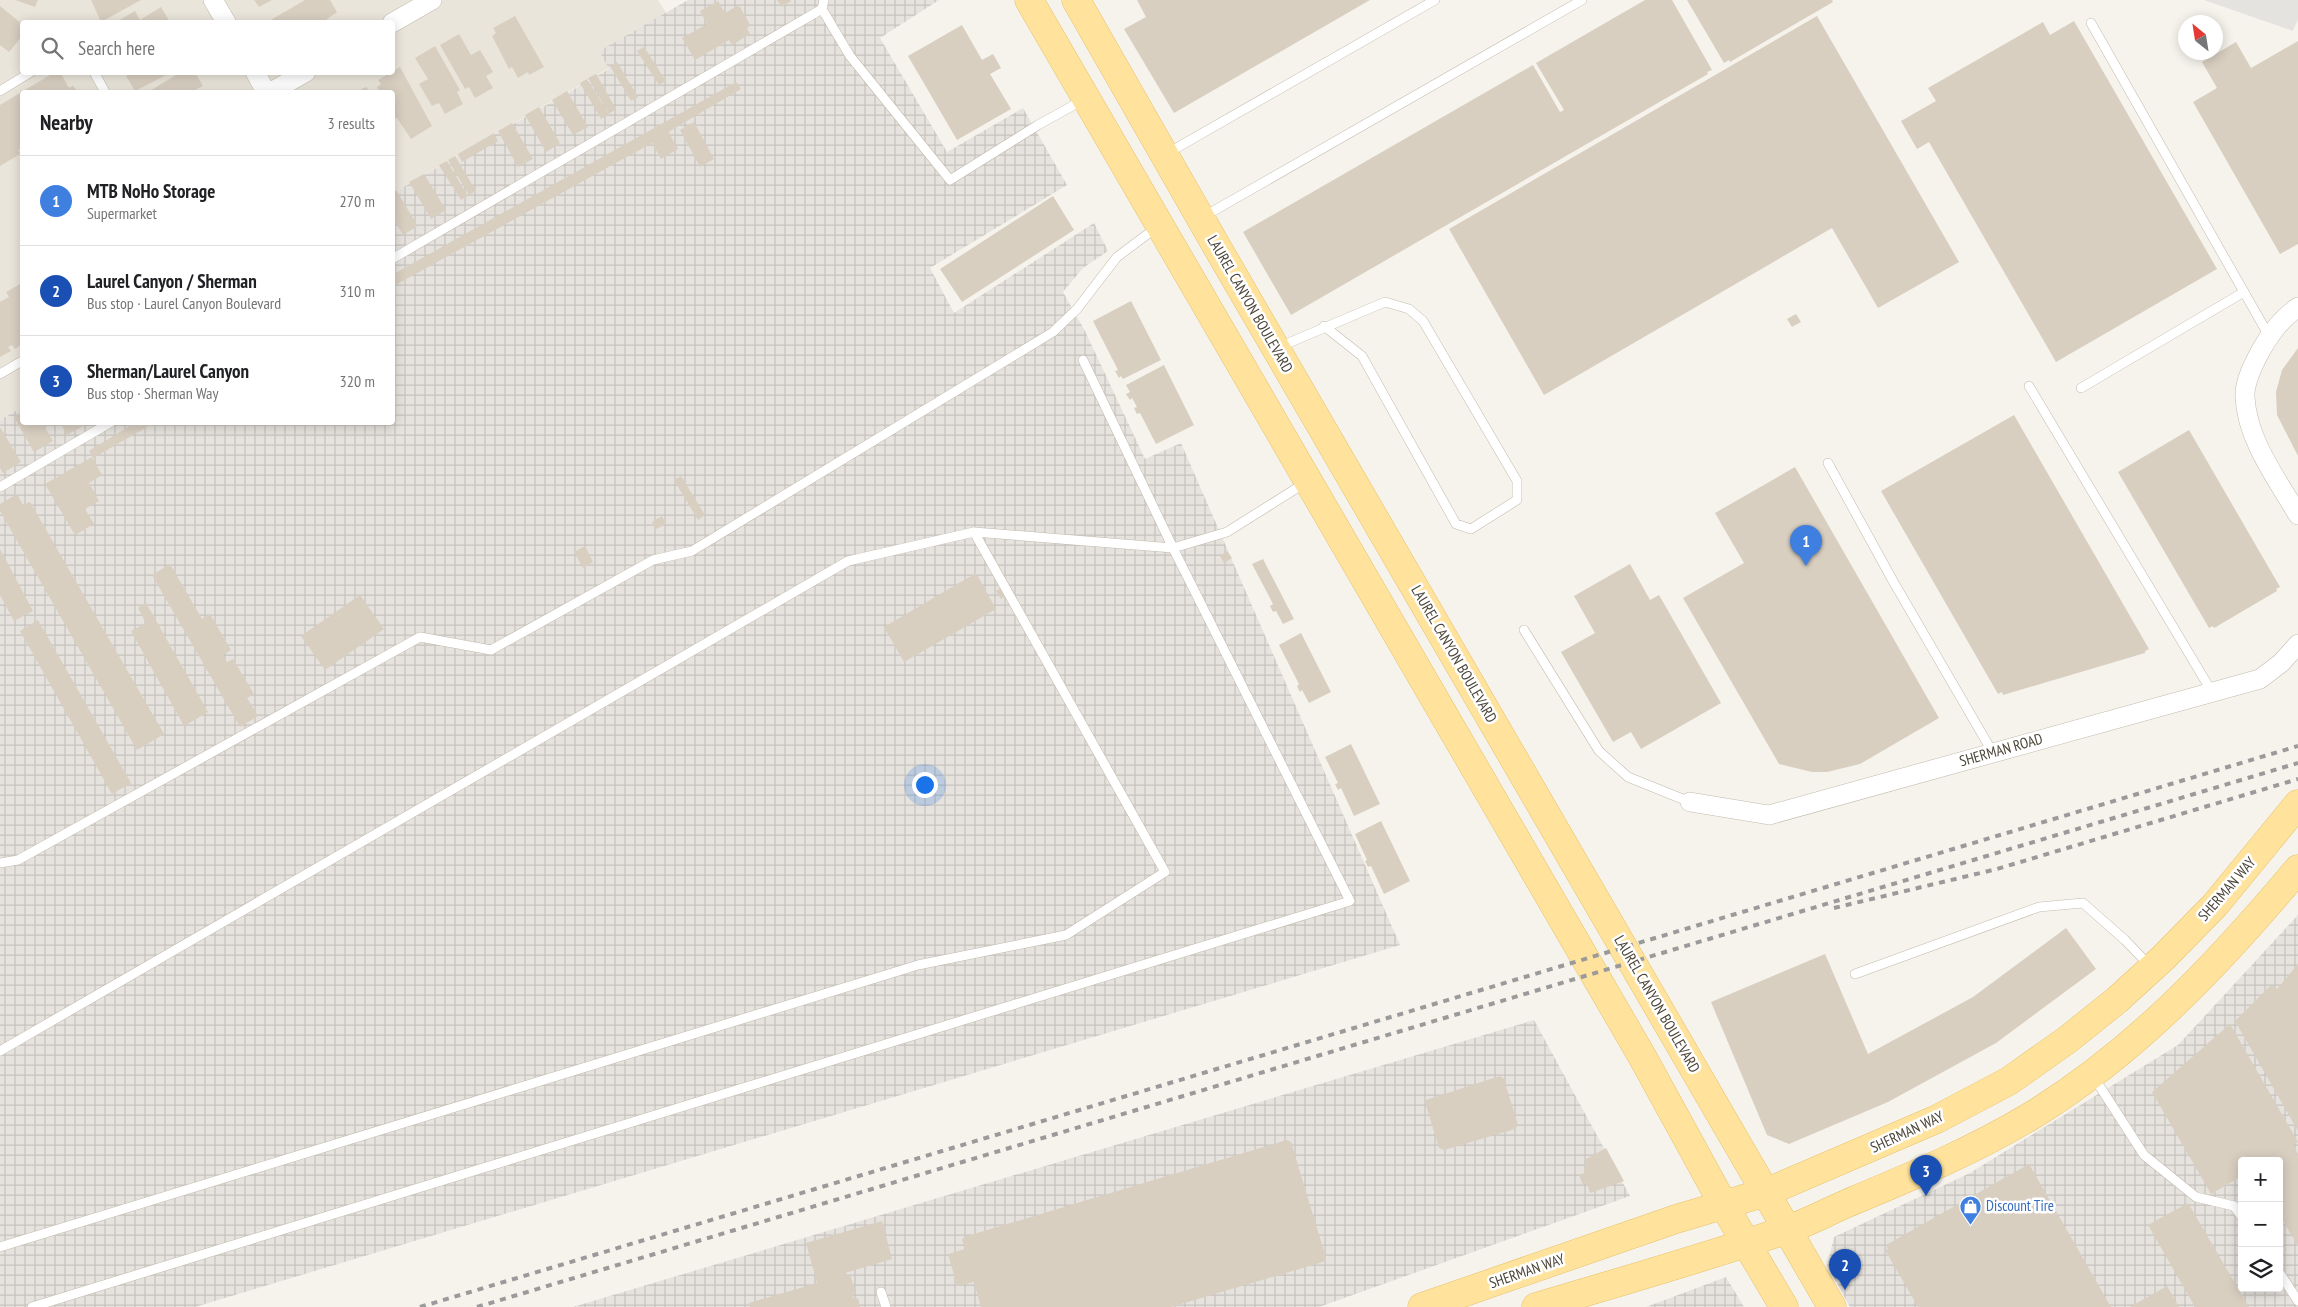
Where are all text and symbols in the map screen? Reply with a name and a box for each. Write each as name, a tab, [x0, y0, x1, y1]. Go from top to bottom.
north arrow	[2178, 15, 2223, 60]
search box	[20, 20, 395, 75]
icon: search	[38, 34, 66, 62]
text: Search here	[78, 36, 155, 60]
text: Nearby	[40, 109, 93, 136]
text: 3 results	[328, 113, 375, 133]
text: MTB NoHo Storage	[87, 179, 215, 203]
text: 1	[52, 191, 60, 211]
text: 270 m	[340, 191, 375, 211]
text: Supermarket	[87, 203, 157, 223]
street label: LAUREL CANYON BOULEVARD	[1203, 232, 1298, 376]
text: Laurel Canyon / Sherman	[87, 269, 257, 293]
text: 2	[52, 281, 60, 301]
text: 310 m	[340, 281, 375, 301]
text: Bus stop · Laurel Canyon Boulevard	[87, 293, 281, 313]
text: Sherman/Laurel Canyon	[87, 359, 249, 383]
text: 3	[52, 371, 60, 391]
text: 320 m	[340, 371, 375, 391]
text: Bus stop · Sherman Way	[87, 383, 219, 403]
pin: 1	[1790, 525, 1822, 566]
street label: LAUREL CANYON BOULEVARD	[1407, 582, 1502, 726]
street label: SHERMAN ROAD	[1957, 729, 2045, 770]
your location	[912, 772, 938, 798]
street label: SHERMAN WAY	[2194, 853, 2260, 925]
street label: LAUREL CANYON BOULEVARD	[1610, 932, 1705, 1076]
street label: SHERMAN WAY	[1867, 1106, 1947, 1157]
pin: 3	[1910, 1155, 1942, 1196]
map controls	[2238, 1157, 2283, 1292]
button: +	[2238, 1157, 2283, 1202]
shop icon: Discount Tire	[1958, 1194, 1982, 1225]
place label: Discount Tire	[1986, 1196, 2054, 1215]
button: −	[2238, 1202, 2283, 1247]
button: layers	[2238, 1247, 2283, 1292]
street label: SHERMAN WAY	[1487, 1249, 1567, 1292]
pin: 2	[1829, 1249, 1861, 1290]

